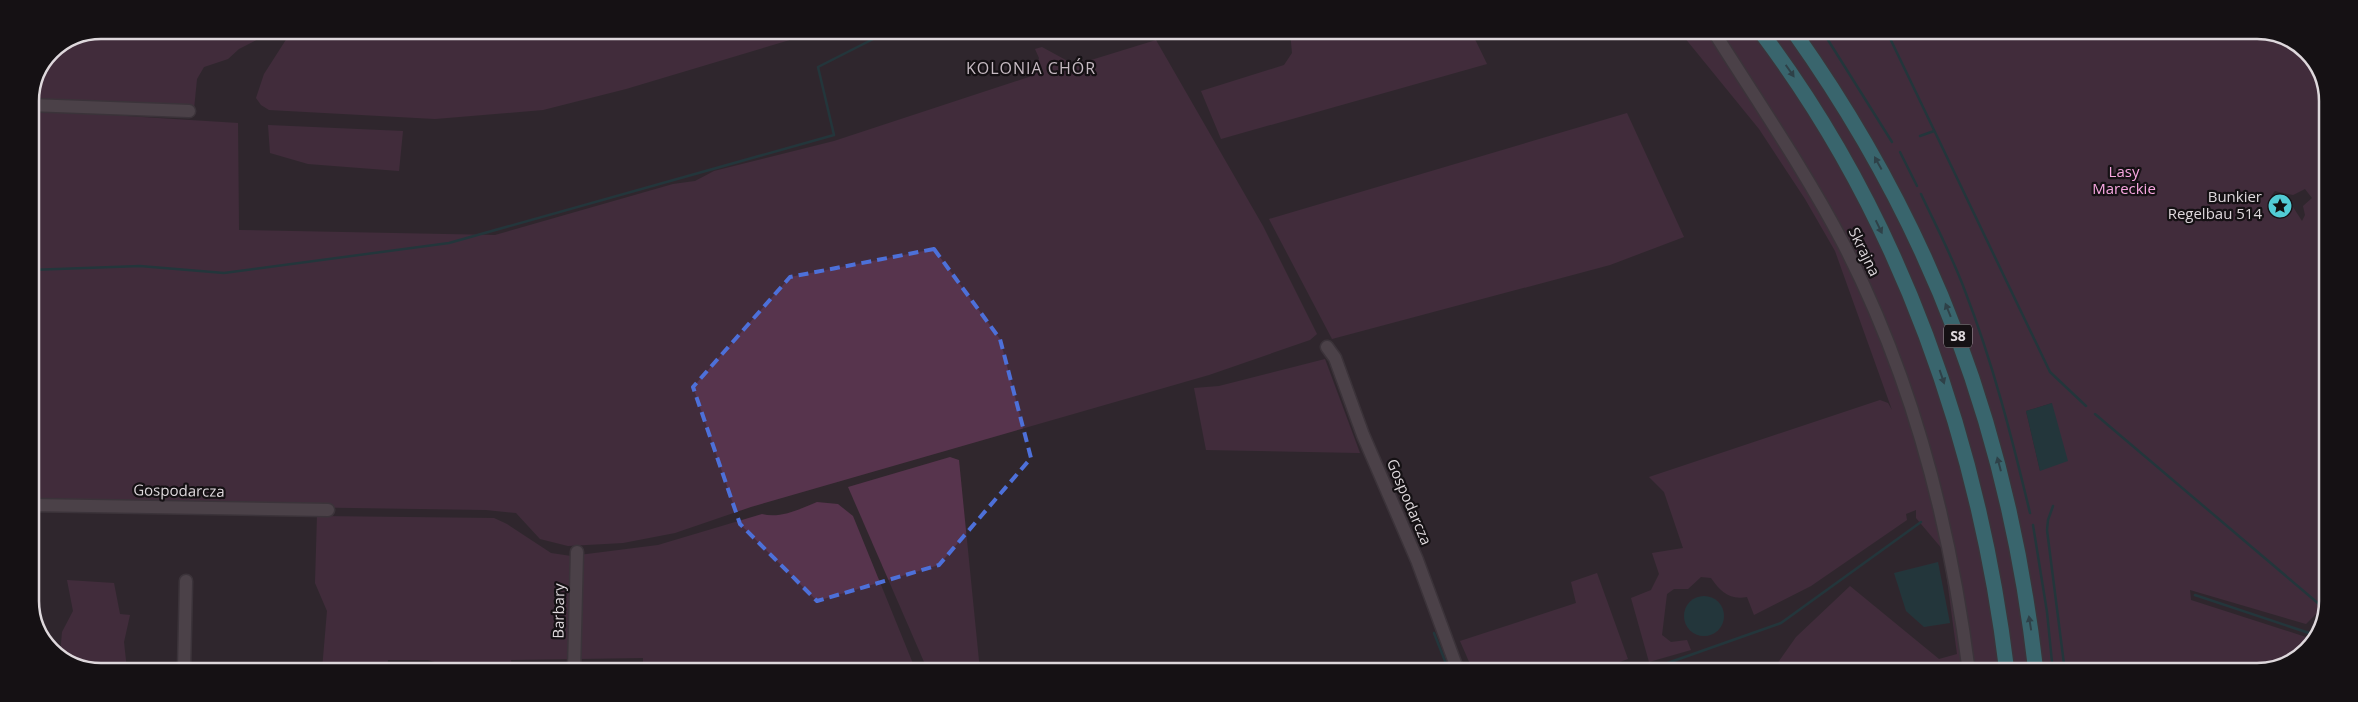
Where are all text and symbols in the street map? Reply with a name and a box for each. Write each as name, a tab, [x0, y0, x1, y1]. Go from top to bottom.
district label: KOLONIA CHÓR	[966, 57, 1096, 79]
one-way arrow	[1785, 65, 1795, 78]
one-way arrow	[1873, 157, 1882, 170]
park label: Lasy Mareckie	[2092, 161, 2156, 198]
place label: Bunkier Regelbau 514	[2168, 186, 2262, 223]
place icon: Bunkier Regelbau 514	[2267, 193, 2293, 219]
one-way arrow	[1876, 220, 1884, 234]
street label: Skrajna	[1845, 224, 1885, 279]
one-way arrow	[1943, 303, 1951, 317]
road number: S8	[1944, 324, 1972, 348]
one-way arrow	[1938, 370, 1946, 385]
street label: Gospodarcza	[1383, 456, 1437, 548]
one-way arrow	[1994, 457, 2002, 472]
street label: Gospodarcza	[133, 479, 225, 501]
street label: Barbary	[548, 583, 568, 639]
one-way arrow	[2026, 615, 2034, 631]

